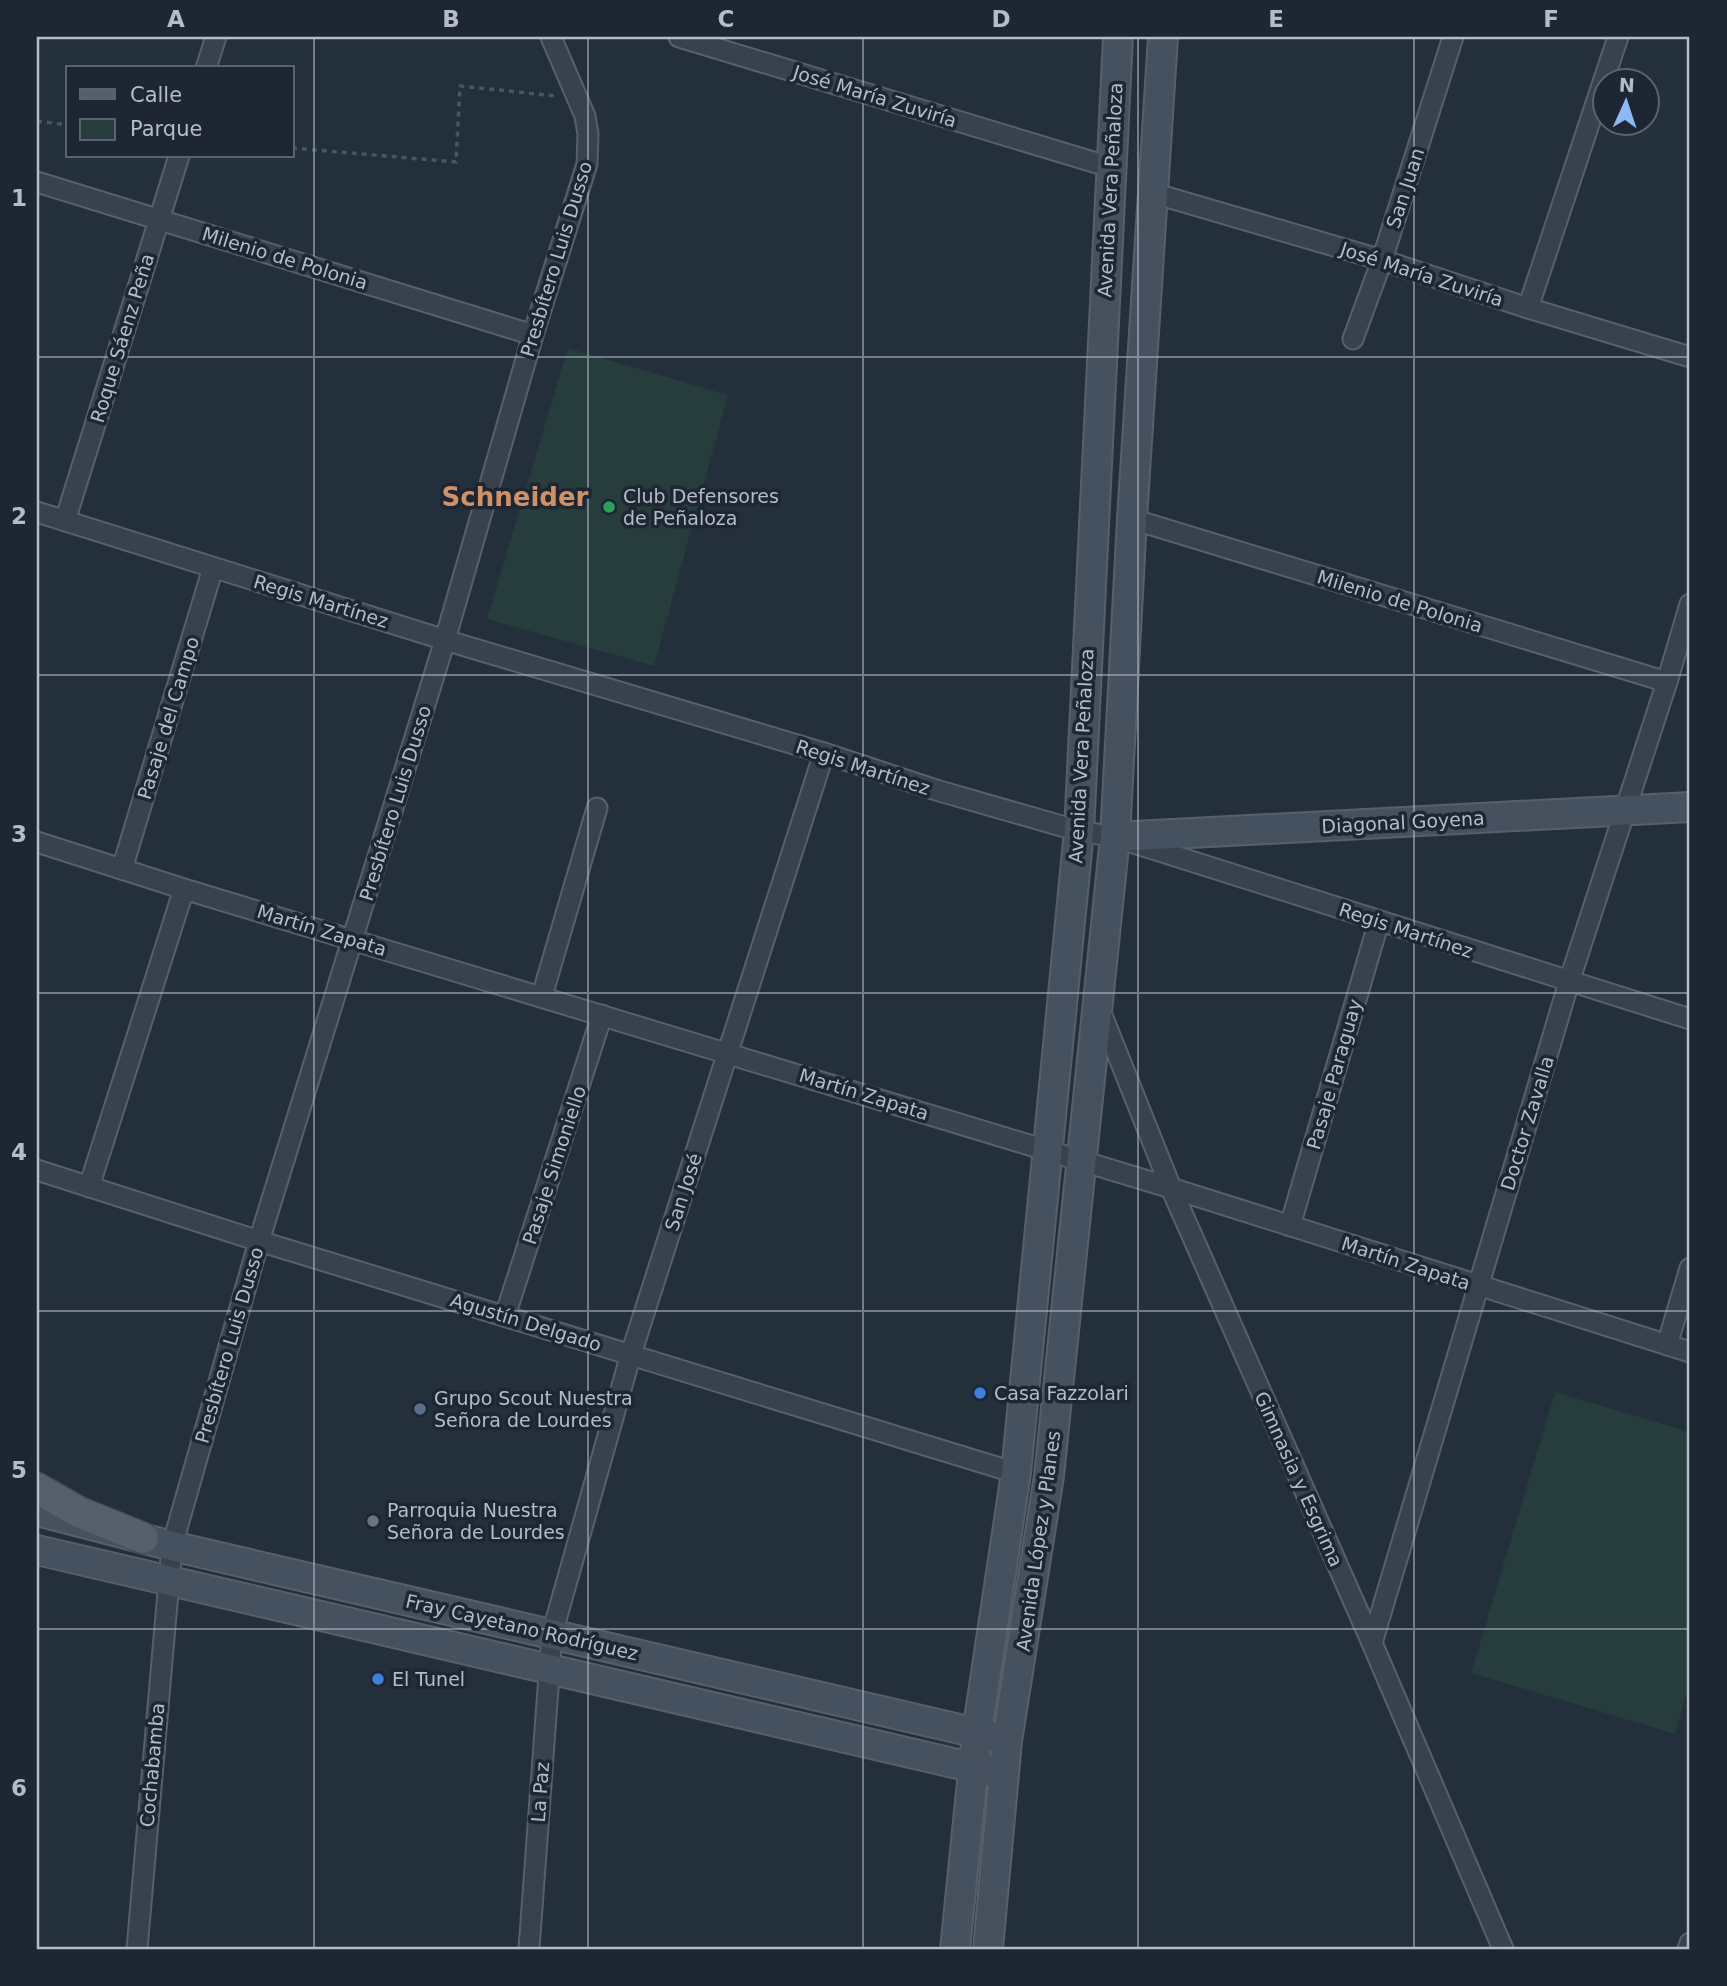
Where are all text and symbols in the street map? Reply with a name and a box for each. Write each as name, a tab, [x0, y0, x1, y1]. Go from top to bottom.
text: A	[167, 6, 185, 32]
text: B	[442, 6, 460, 32]
text: C	[718, 6, 734, 32]
text: D	[991, 6, 1011, 32]
text: E	[1268, 6, 1284, 32]
text: F	[1543, 6, 1559, 32]
street label: José María Zuviría	[790, 60, 959, 131]
legend	[66, 66, 294, 158]
north arrow	[1590, 66, 1660, 136]
text: N	[1618, 74, 1635, 96]
street label: Avenida Vera Peñaloza	[1093, 82, 1127, 298]
text: Calle	[130, 83, 182, 107]
text: Parque	[130, 117, 202, 141]
street label: San Juan	[1382, 145, 1428, 231]
street label: Presbítero Luis Dusso	[516, 159, 596, 359]
text: 1	[11, 185, 27, 211]
street label: Milenio de Polonia	[200, 222, 370, 294]
street label: José María Zuviría	[1337, 237, 1506, 311]
street label: Roque Sáenz Peña	[86, 251, 158, 425]
district label: Schneider	[442, 482, 589, 512]
place label: Club Defensores de Peñaloza	[623, 485, 779, 529]
marker: Club Defensores de Peñaloza	[601, 499, 617, 515]
text: 2	[11, 503, 27, 529]
street label: Milenio de Polonia	[1315, 565, 1485, 637]
street label: Regis Martínez	[251, 570, 391, 632]
street label: Pasaje del Campo	[133, 634, 203, 802]
street label: Avenida Vera Peñaloza	[1064, 648, 1098, 864]
street label: Presbítero Luis Dusso	[355, 703, 435, 903]
street label: Regis Martínez	[793, 735, 933, 799]
street label: Diagonal Goyena	[1321, 807, 1485, 837]
text: 3	[11, 821, 27, 847]
street label: Regis Martínez	[1336, 898, 1476, 962]
street label: Martín Zapata	[255, 900, 389, 960]
street label: Pasaje Paraguay	[1302, 996, 1366, 1152]
street label: Doctor Zavalla	[1496, 1053, 1558, 1193]
street label: Martín Zapata	[797, 1064, 931, 1124]
street label: Pasaje Simoniello	[518, 1083, 590, 1247]
text: 4	[11, 1139, 27, 1165]
street label: San José	[660, 1150, 706, 1234]
street label: Martín Zapata	[1339, 1232, 1473, 1294]
street label: Presbítero Luis Dusso	[190, 1244, 268, 1446]
street label: Agustín Delgado	[448, 1289, 604, 1355]
place label: Casa Fazzolari	[994, 1382, 1129, 1404]
marker: Casa Fazzolari	[972, 1385, 988, 1401]
place label: Grupo Scout Nuestra Señora de Lourdes	[434, 1387, 633, 1431]
street label: Gimnasia y Esgrima	[1250, 1388, 1348, 1570]
marker: Grupo Scout Nuestra Señora de Lourdes	[412, 1401, 428, 1417]
street label: Avenida López y Planes	[1012, 1429, 1064, 1653]
text: 5	[11, 1457, 27, 1483]
place label: Parroquia Nuestra Señora de Lourdes	[387, 1499, 565, 1543]
marker: Parroquia Nuestra Señora de Lourdes	[365, 1513, 381, 1529]
street label: Fray Cayetano Rodríguez	[404, 1590, 640, 1664]
place label: El Tunel	[392, 1668, 465, 1690]
marker: El Tunel	[370, 1671, 386, 1687]
street label: Cochabamba	[136, 1702, 168, 1828]
street label: La Paz	[527, 1761, 553, 1823]
text: 6	[11, 1775, 27, 1801]

